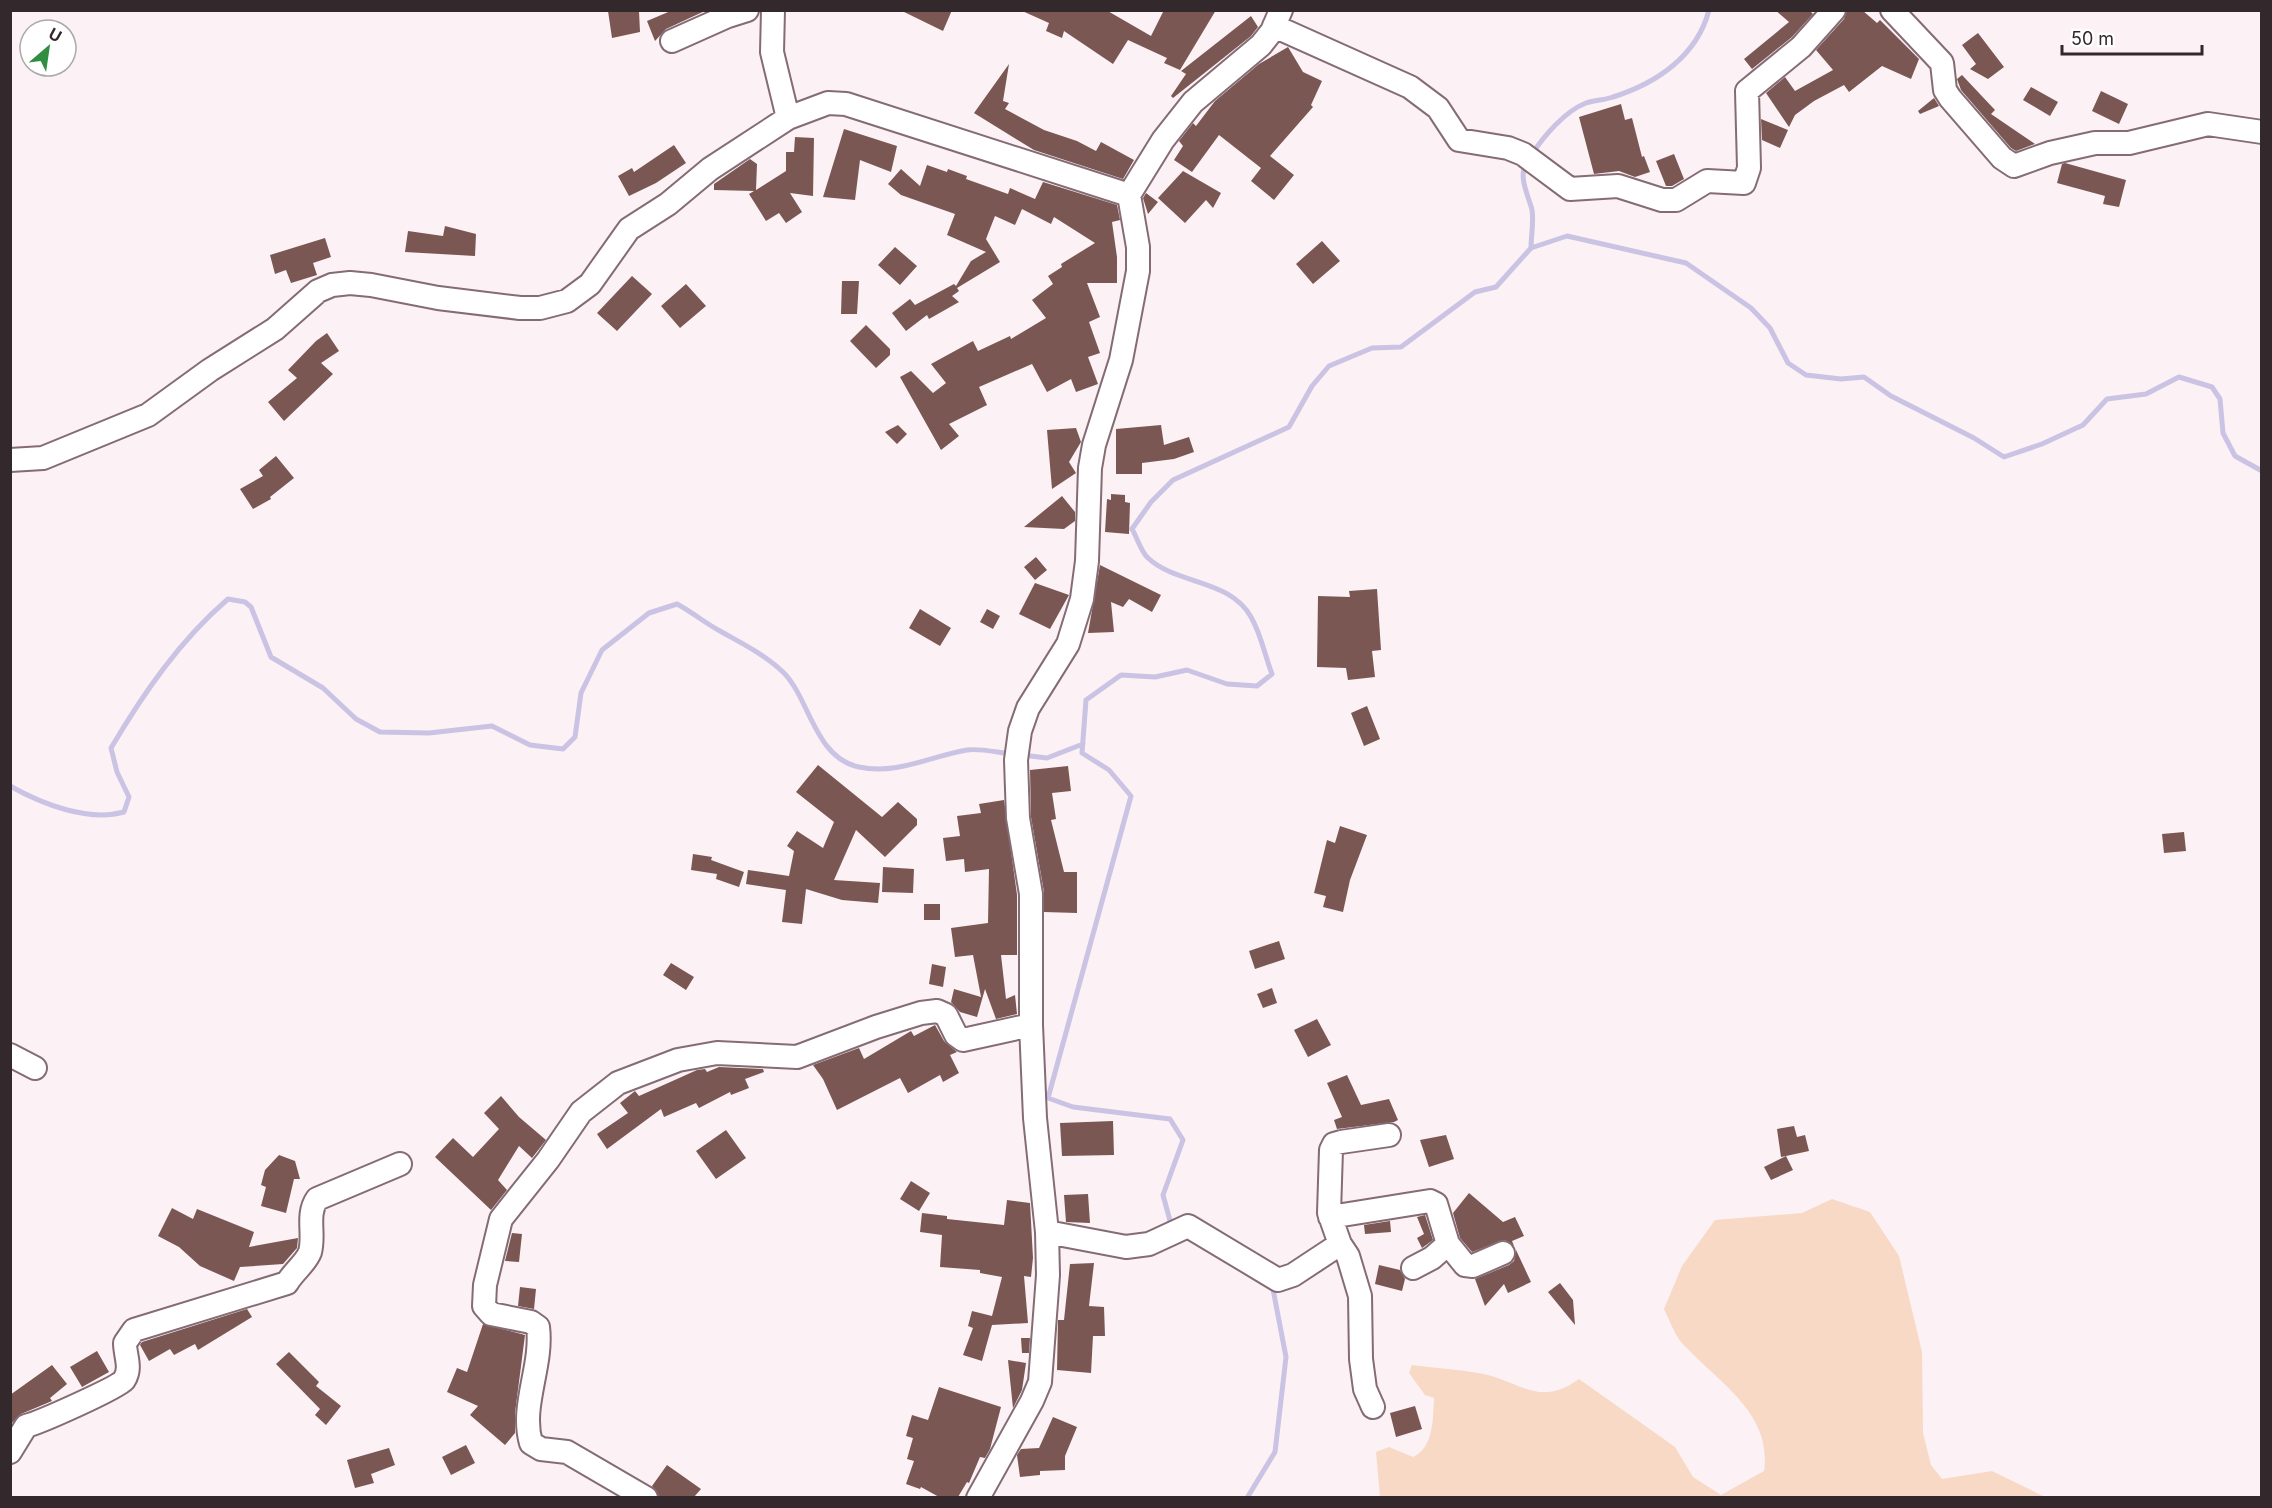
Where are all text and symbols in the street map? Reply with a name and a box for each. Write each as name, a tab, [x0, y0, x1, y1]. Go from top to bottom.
north arrow	[18, 18, 78, 78]
scale bar	[2062, 18, 2202, 56]
text: U	[45, 23, 65, 46]
text: 50 m	[2071, 28, 2114, 49]

